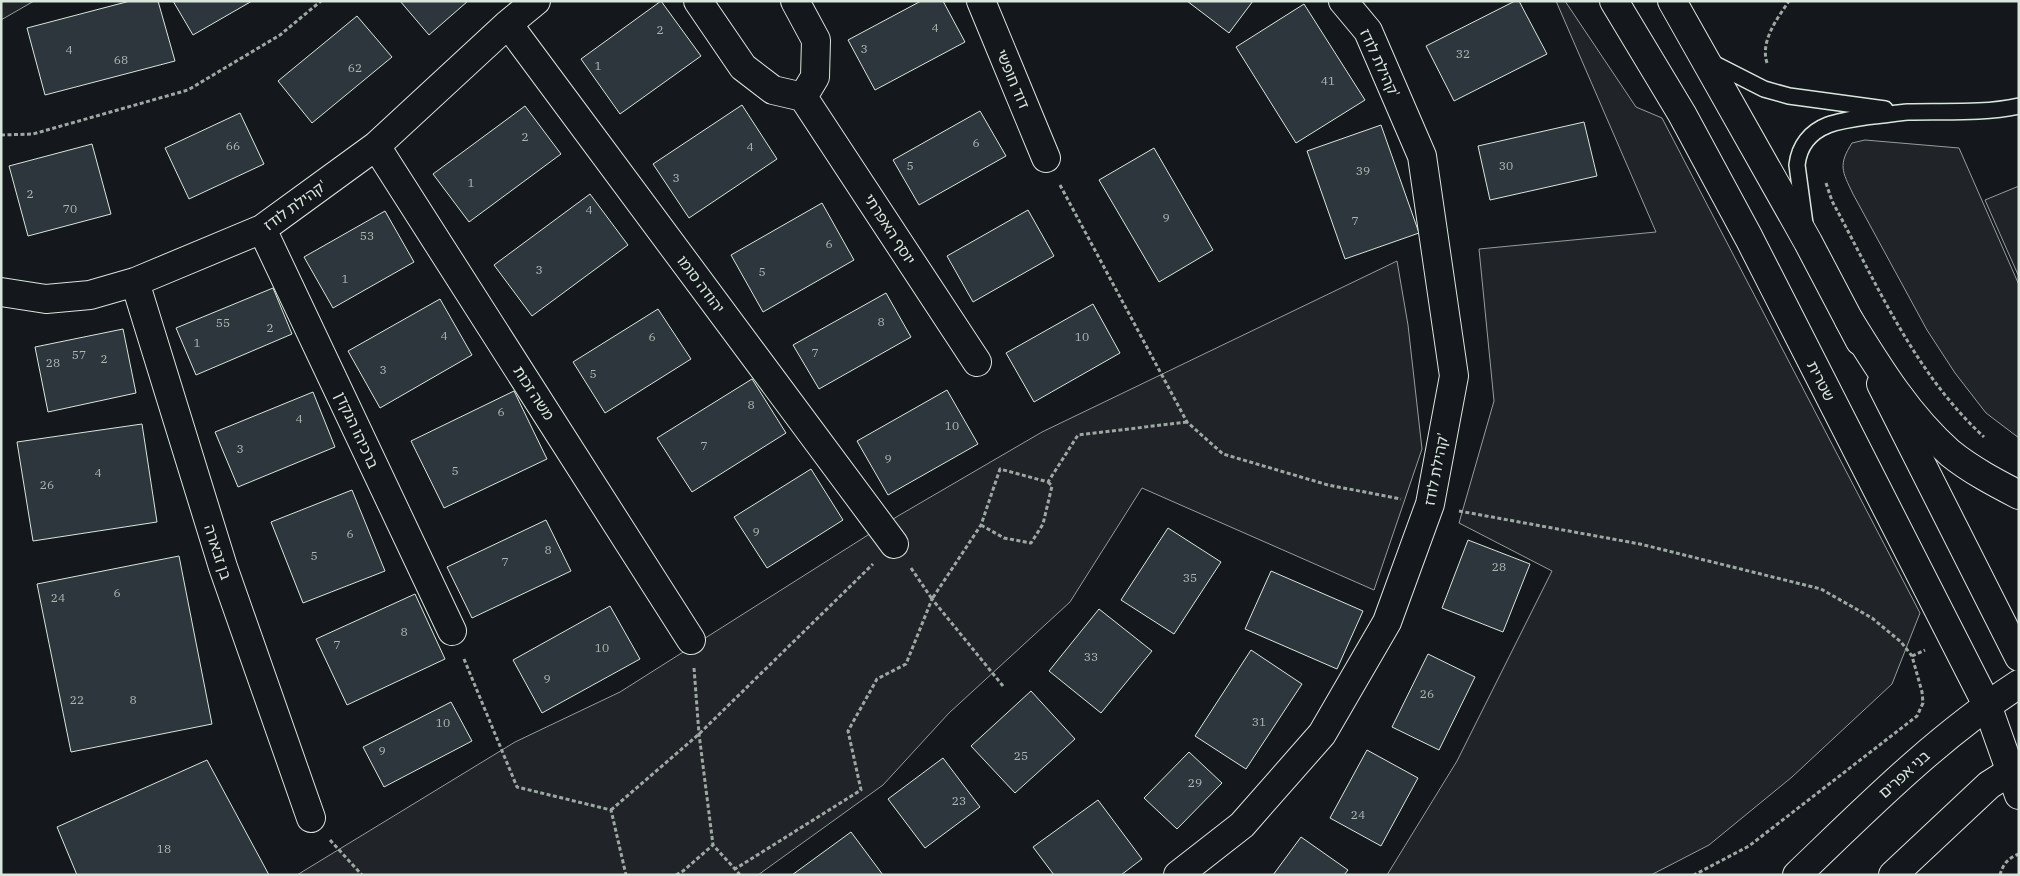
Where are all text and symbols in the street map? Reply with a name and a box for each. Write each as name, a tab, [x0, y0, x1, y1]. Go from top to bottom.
house number: 4	[931, 20, 939, 35]
house number: 2	[656, 22, 664, 37]
street label: קהילת לודז'	[1356, 26, 1404, 100]
house number: 3	[860, 41, 868, 56]
house number: 4	[65, 42, 73, 57]
street label: דוד חופשי	[992, 46, 1034, 112]
house number: 32	[1456, 46, 1470, 61]
house number: 68	[114, 52, 128, 67]
house number: 1	[594, 58, 602, 73]
house number: 62	[348, 60, 362, 75]
house number: 41	[1321, 73, 1335, 88]
house number: 2	[521, 129, 529, 144]
house number: 6	[972, 135, 980, 150]
house number: 66	[226, 138, 240, 153]
house number: 4	[746, 139, 754, 154]
house number: 5	[906, 158, 914, 173]
house number: 30	[1499, 158, 1513, 173]
house number: 39	[1356, 163, 1370, 178]
house number: 3	[672, 170, 680, 185]
house number: 1	[467, 175, 475, 190]
street label: קהילת לודז'	[260, 176, 330, 234]
house number: 2	[26, 186, 34, 201]
street label: יוסף האפרתי	[860, 190, 920, 268]
house number: 70	[63, 201, 77, 216]
house number: 4	[585, 202, 593, 217]
house number: 9	[1162, 210, 1170, 225]
house number: 7	[1351, 213, 1359, 228]
house number: 53	[360, 228, 374, 243]
house number: 6	[825, 236, 833, 251]
street label: יהודה סומו	[673, 251, 729, 317]
house number: 3	[535, 262, 543, 277]
house number: 5	[758, 264, 766, 279]
house number: 1	[341, 271, 349, 286]
house number: 8	[877, 314, 885, 329]
house number: 55	[216, 315, 230, 330]
house number: 2	[266, 320, 274, 335]
house number: 4	[440, 328, 448, 343]
house number: 6	[648, 329, 656, 344]
house number: 10	[1075, 329, 1089, 344]
house number: 1	[193, 335, 201, 350]
house number: 7	[811, 345, 819, 360]
house number: 57	[72, 347, 86, 362]
house number: 2	[100, 351, 108, 366]
house number: 28	[46, 355, 60, 370]
street label: שטרית	[1803, 358, 1839, 404]
house number: 3	[379, 362, 387, 377]
street label: משה זכות	[509, 362, 559, 424]
house number: 5	[589, 366, 597, 381]
street label: ברכיהו הנקדן	[331, 389, 383, 472]
house number: 8	[747, 397, 755, 412]
house number: 6	[497, 404, 505, 419]
house number: 4	[295, 411, 303, 426]
house number: 10	[945, 418, 959, 433]
street label: קהילת לודז'	[1420, 431, 1452, 507]
house number: 7	[700, 438, 708, 453]
house number: 3	[236, 441, 244, 456]
house number: 9	[884, 451, 892, 466]
house number: 5	[451, 463, 459, 478]
house number: 4	[94, 465, 102, 480]
house number: 26	[40, 477, 54, 492]
street label: בן זבארה	[200, 522, 236, 582]
house number: 9	[752, 524, 760, 539]
house number: 6	[346, 526, 354, 541]
house number: 8	[544, 542, 552, 557]
house number: 5	[310, 548, 318, 563]
house number: 7	[501, 554, 509, 569]
house number: 28	[1492, 559, 1506, 574]
house number: 35	[1183, 570, 1197, 585]
house number: 6	[113, 585, 121, 600]
house number: 24	[51, 590, 65, 605]
house number: 8	[400, 624, 408, 639]
house number: 7	[333, 637, 341, 652]
house number: 10	[595, 640, 609, 655]
house number: 33	[1084, 649, 1098, 664]
house number: 9	[543, 671, 551, 686]
house number: 26	[1420, 686, 1434, 701]
house number: 22	[70, 692, 84, 707]
house number: 8	[129, 692, 137, 707]
house number: 31	[1252, 714, 1266, 729]
house number: 10	[436, 715, 450, 730]
house number: 9	[378, 743, 386, 758]
street label: בני אפרים	[1875, 746, 1934, 802]
house number: 25	[1014, 748, 1028, 763]
house number: 29	[1188, 775, 1202, 790]
house number: 23	[952, 793, 966, 808]
house number: 24	[1351, 807, 1365, 822]
house number: 18	[157, 841, 171, 856]

